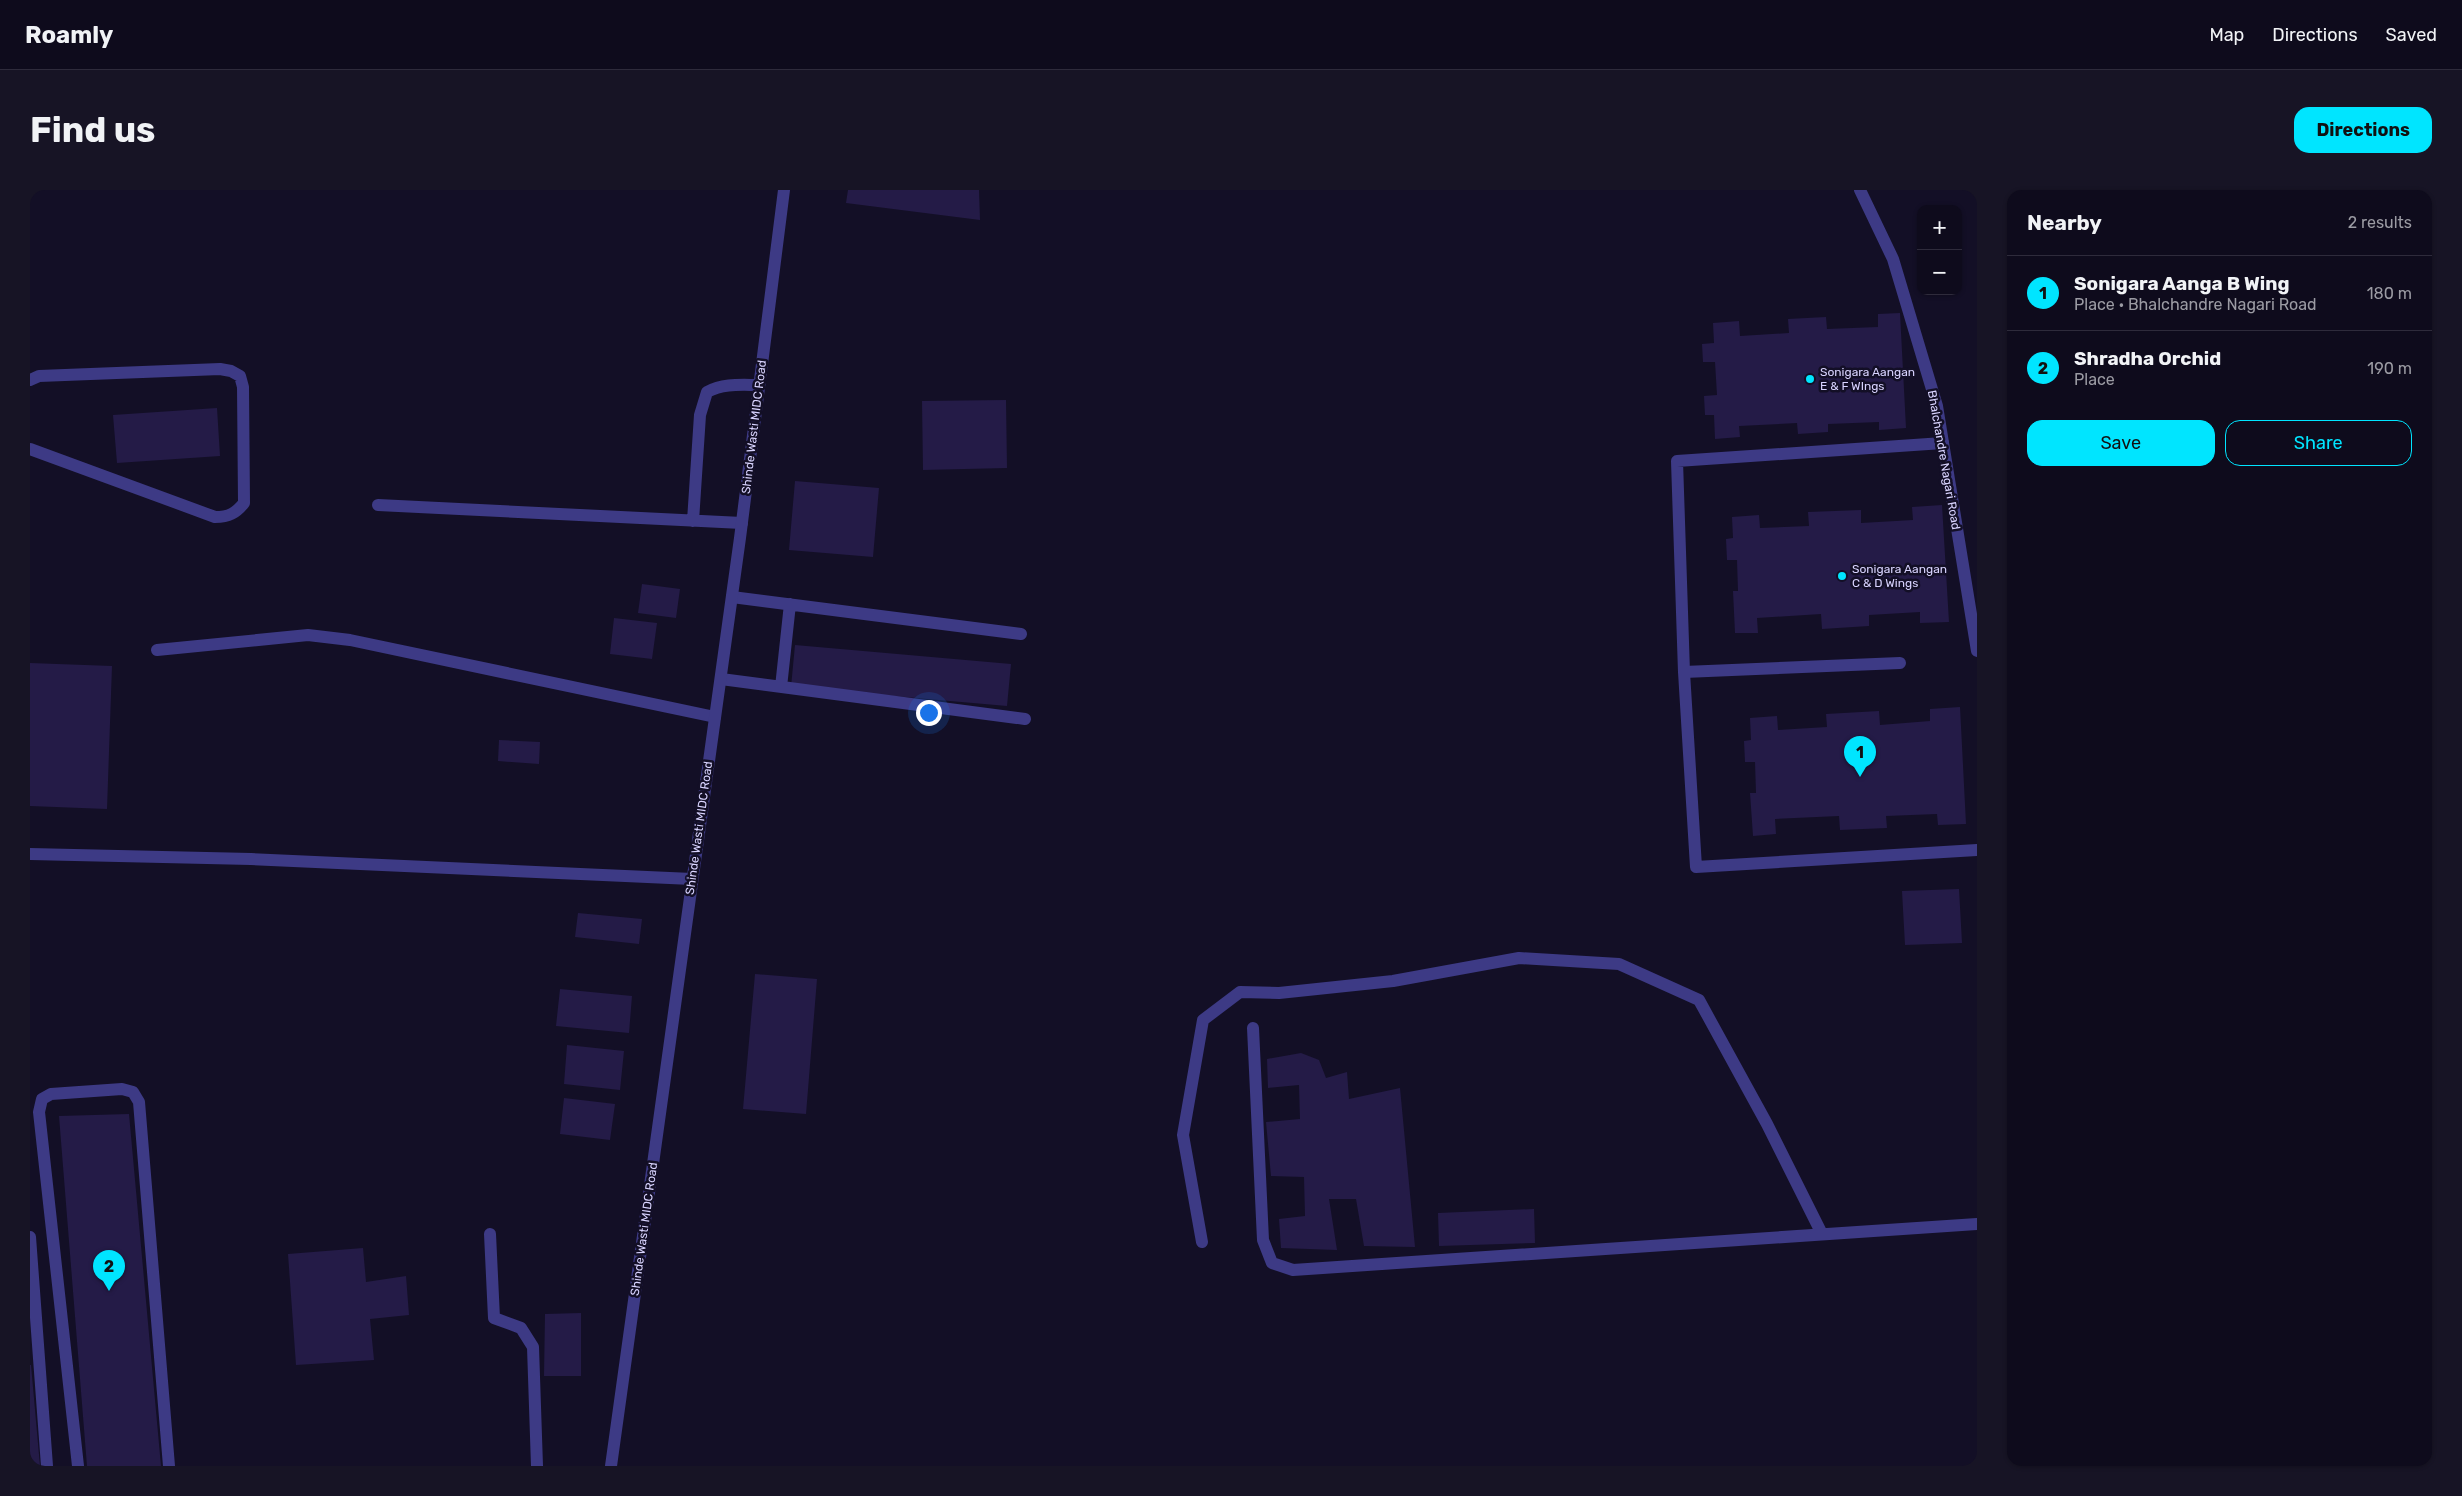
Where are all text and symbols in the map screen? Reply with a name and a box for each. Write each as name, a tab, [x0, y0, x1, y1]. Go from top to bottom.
text: Roamly	[25, 21, 113, 49]
text: Map	[2209, 24, 2244, 46]
text: Directions	[2272, 24, 2358, 46]
text: Saved	[2386, 24, 2437, 46]
button: Directions	[2294, 107, 2432, 153]
text: Find us	[30, 109, 155, 151]
map controls	[1917, 205, 1962, 295]
button: +	[1917, 205, 1962, 250]
text: Nearby	[2027, 210, 2102, 235]
text: 2 results	[2348, 213, 2412, 232]
button: −	[1917, 250, 1962, 295]
text: Sonigara Aanga B Wing	[2074, 272, 2289, 295]
text: 1	[2039, 284, 2047, 303]
text: 180 m	[2367, 284, 2412, 303]
text: Place · Bhalchandre Nagari Road	[2074, 295, 2317, 314]
text: Shradha Orchid	[2074, 347, 2221, 370]
street label: Shinde Wasti MIDC Road	[739, 359, 769, 495]
text: 2	[2038, 359, 2048, 378]
text: 190 m	[2367, 359, 2412, 378]
place label: Sonigara Aangan E & F WIngs	[1820, 365, 1915, 393]
text: Place	[2074, 370, 2115, 389]
marker: Sonigara Aangan E & F WIngs	[1804, 373, 1816, 385]
street label: Bhalchandre Nagari Road	[1925, 389, 1963, 531]
button: Save	[2027, 420, 2215, 466]
button: Share	[2225, 420, 2412, 466]
place label: Sonigara Aangan C & D Wings	[1852, 562, 1947, 590]
marker: Sonigara Aangan C & D Wings	[1836, 570, 1848, 582]
your location	[916, 700, 942, 726]
pin: 1	[1844, 736, 1876, 777]
street label: Shinde Wasti MIDC Road	[683, 760, 715, 896]
street label: Shinde Wasti MIDC Road	[628, 1161, 660, 1297]
pin: 2	[93, 1250, 125, 1291]

